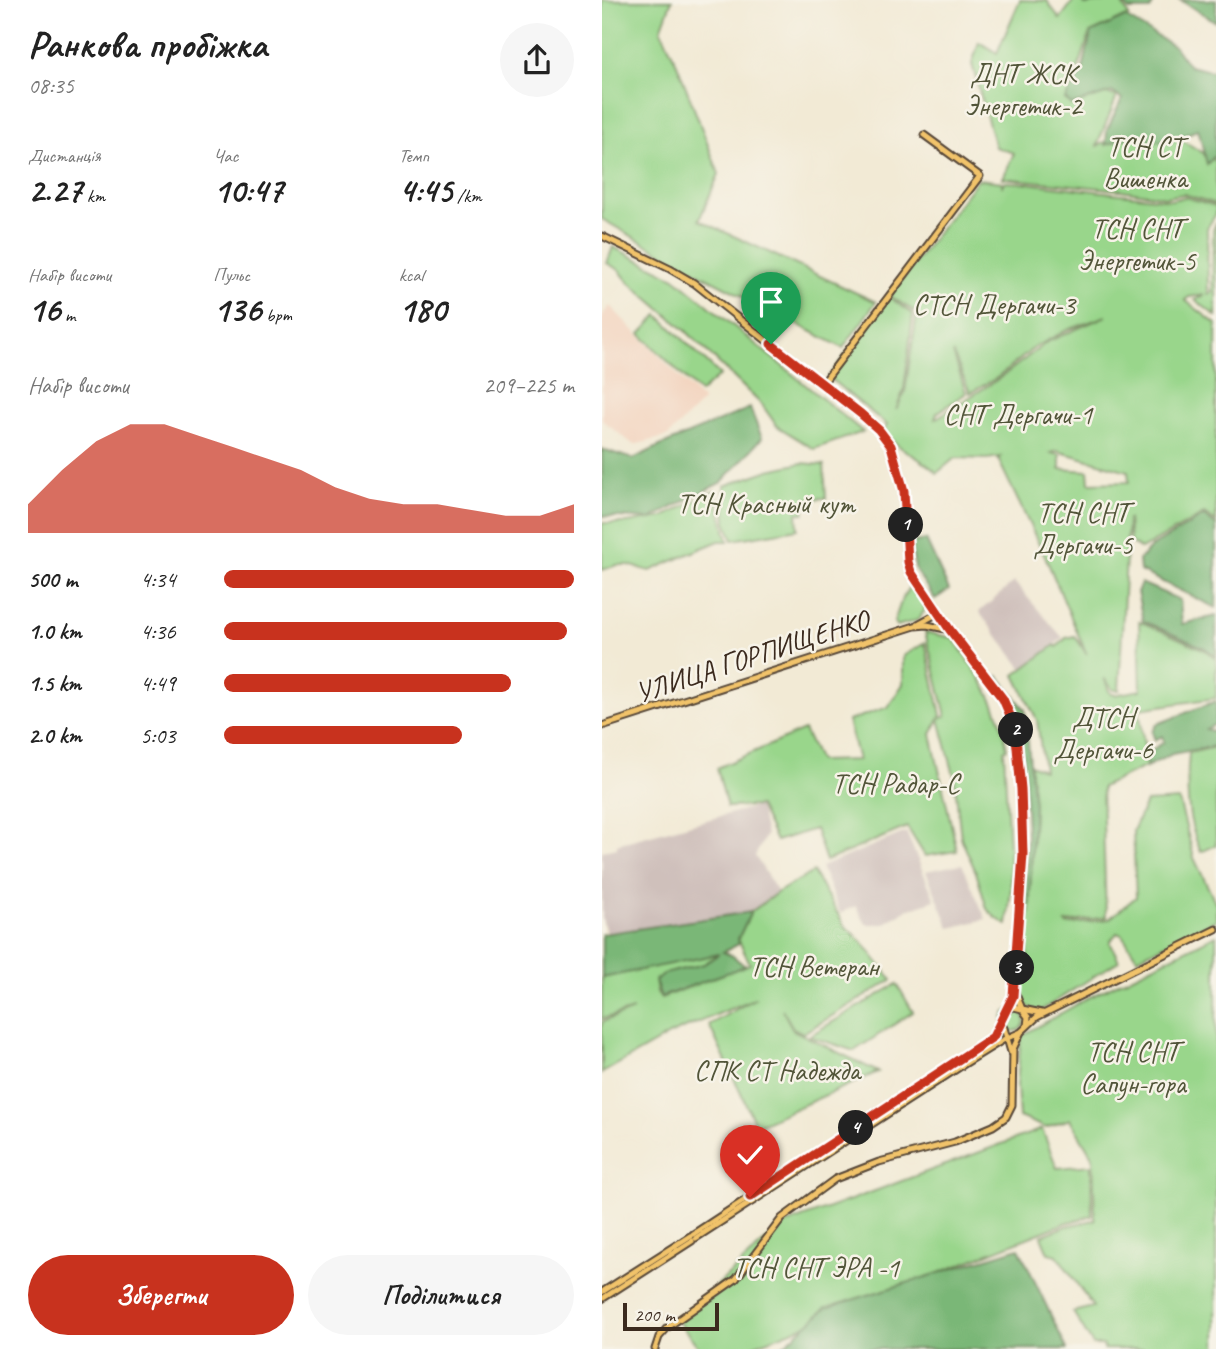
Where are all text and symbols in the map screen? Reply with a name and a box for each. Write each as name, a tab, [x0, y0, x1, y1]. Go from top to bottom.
text: Ранкова пробіжка	[28, 21, 267, 68]
button: share	[500, 23, 574, 97]
park label: ДНТ ЖСК Энергетик-2	[964, 56, 1084, 123]
text: 08:35	[28, 71, 74, 100]
park label: ТСН СТ Вишенка	[1103, 129, 1190, 196]
text: Дистанція	[28, 144, 101, 168]
text: Час	[213, 144, 238, 168]
text: Темп	[399, 144, 429, 168]
text: 2.27	[28, 168, 82, 213]
text: 10:47	[213, 168, 283, 213]
text: 4:45	[399, 168, 452, 213]
text: km	[82, 184, 105, 208]
text: /km	[452, 184, 482, 208]
park label: ТСН СНТ Энергетик-5	[1078, 211, 1197, 278]
text: Набір висоти	[28, 263, 111, 287]
text: Пульс	[213, 263, 250, 287]
text: kcal	[399, 263, 424, 287]
pin	[741, 272, 801, 344]
icon: arrive	[752, 283, 790, 321]
text: 16	[28, 287, 60, 332]
text: 136	[213, 287, 261, 332]
text: 180	[399, 287, 446, 332]
park label: СТСН Дергачи-3	[913, 287, 1077, 322]
text: m	[60, 303, 76, 327]
text: bpm	[261, 303, 292, 327]
text: Набір висоти	[28, 371, 128, 400]
text: 209–225 m	[483, 371, 574, 400]
park label: СНТ Дергачи-1	[944, 397, 1094, 432]
park label: ТСН Красный кут	[677, 486, 857, 521]
park label: ТСН СНТ Дергачи-5	[1033, 495, 1136, 562]
pin: 1	[888, 508, 924, 542]
text: 1	[901, 512, 910, 536]
text: 500 m	[28, 565, 77, 594]
text: 4:34	[140, 565, 176, 594]
street label: УЛИЦА ГОРПИЩЕНКО	[631, 601, 876, 710]
text: 1.0 km	[28, 617, 82, 646]
text: 4:36	[140, 617, 176, 646]
text: 1.5 km	[28, 669, 81, 698]
text: 4:49	[140, 669, 176, 698]
park label: ДТСН Дергачи-6	[1053, 700, 1154, 767]
pin: 2	[998, 712, 1034, 748]
text: 2	[1011, 717, 1020, 741]
text: 2.0 km	[28, 721, 82, 750]
text: 5:03	[140, 721, 176, 750]
park label: ТСН Радар-С	[832, 766, 962, 801]
park label: ТСН Ветеран	[749, 949, 881, 984]
pin: 3	[1000, 950, 1034, 986]
text: 3	[1012, 955, 1021, 979]
park label: ТСН СНТ Сапун-гора	[1080, 1034, 1188, 1101]
park label: СПК СТ Надежда	[694, 1053, 863, 1088]
pin: 4	[838, 1110, 874, 1146]
text: 4	[851, 1115, 860, 1139]
pin	[720, 1125, 780, 1197]
icon: check	[731, 1136, 769, 1174]
park label: ТСН СНТ ЭРА -1	[733, 1250, 900, 1285]
button: Зберегти	[28, 1255, 294, 1335]
button: Поділитися	[308, 1255, 574, 1335]
scale bar	[623, 1300, 719, 1332]
text: 200 m	[634, 1303, 675, 1327]

